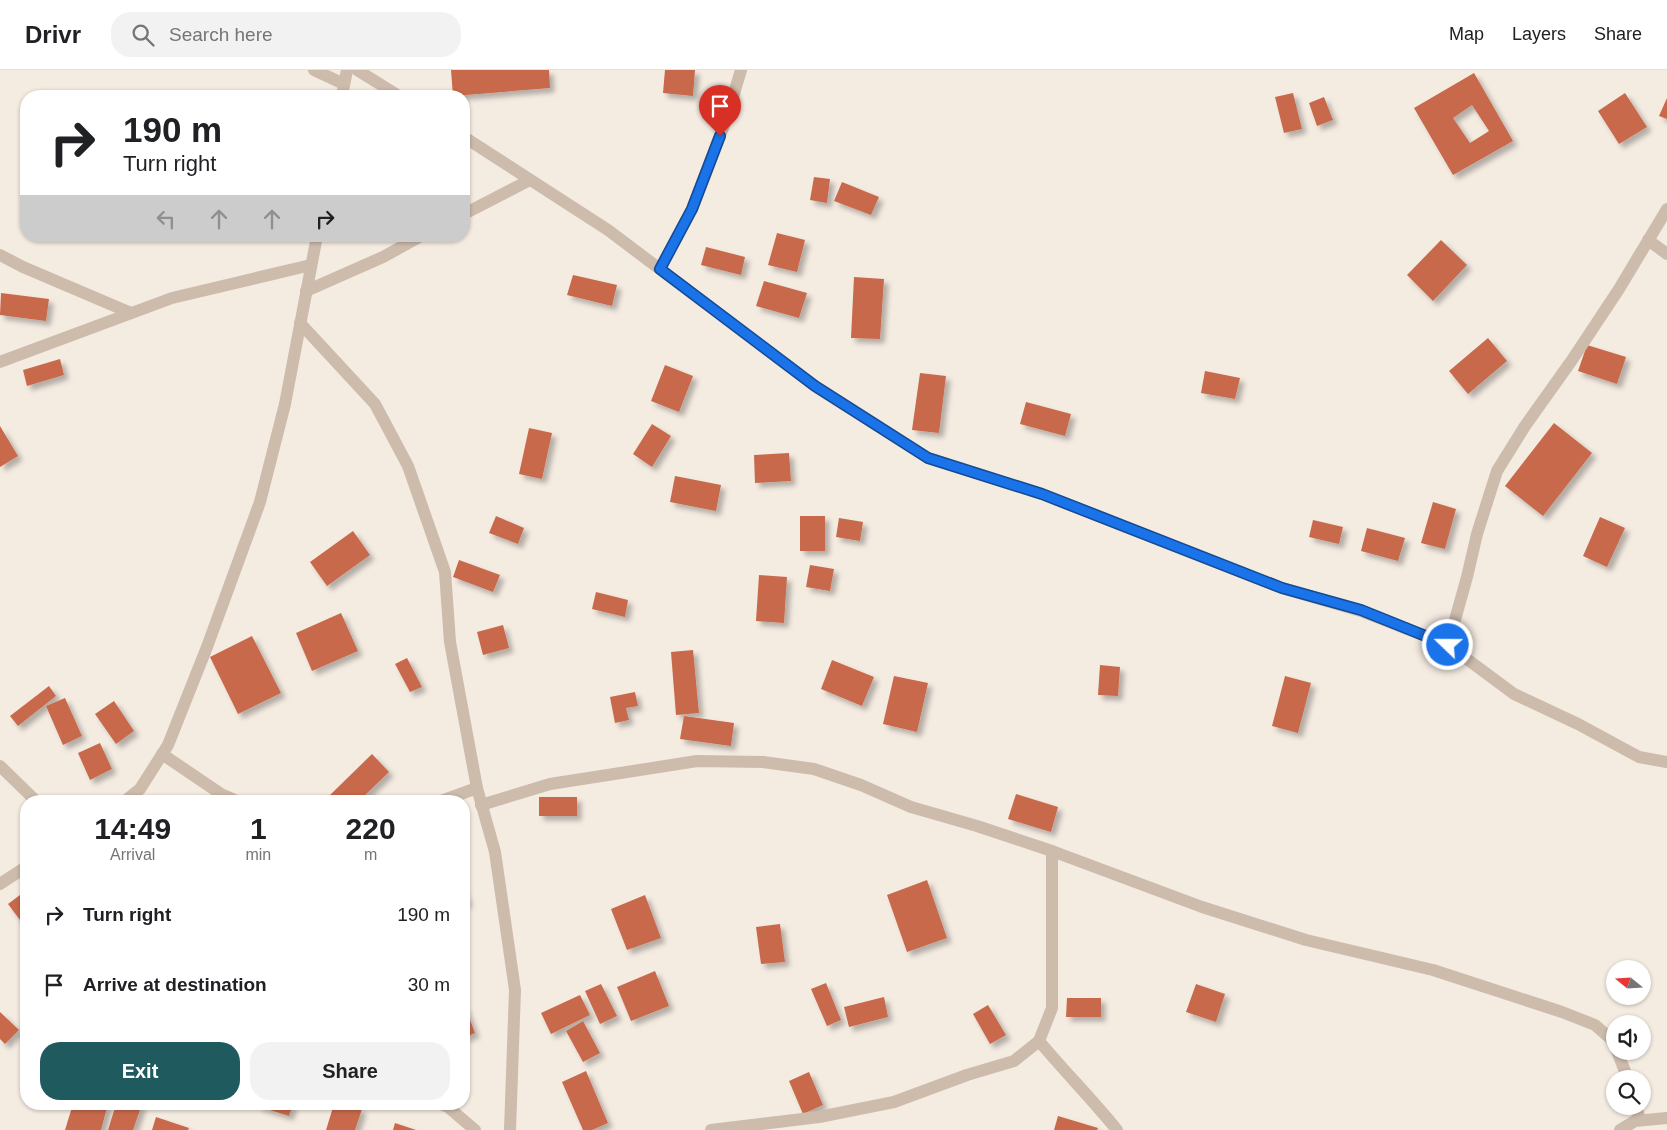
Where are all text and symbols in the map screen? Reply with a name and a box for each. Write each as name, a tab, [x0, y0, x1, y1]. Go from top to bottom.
search box	[111, 12, 461, 57]
text: Drivr	[25, 21, 81, 48]
icon: search	[129, 21, 157, 49]
text: Search here	[169, 24, 273, 45]
text: Map	[1449, 24, 1484, 44]
text: Layers	[1512, 24, 1566, 44]
text: Share	[1594, 24, 1642, 44]
pin	[699, 85, 741, 136]
icon: arrive	[706, 92, 734, 120]
icon: right	[40, 110, 105, 175]
text: 190 m	[123, 110, 222, 149]
text: Turn right	[123, 151, 216, 176]
icon: left	[152, 205, 180, 233]
icon: ahead	[205, 205, 233, 233]
icon: ahead	[258, 205, 286, 233]
icon: right	[311, 205, 339, 233]
position arrow	[1421, 618, 1473, 670]
text: 14:49	[94, 812, 171, 845]
text: 1	[250, 812, 267, 845]
text: 220	[346, 812, 396, 845]
text: Arrival	[110, 846, 155, 863]
text: min	[245, 846, 271, 863]
text: m	[364, 846, 377, 863]
icon: right	[40, 901, 68, 929]
text: Turn right	[83, 904, 171, 925]
text: 190 m	[397, 904, 450, 925]
north arrow	[1606, 960, 1651, 1005]
map controls	[1606, 960, 1651, 1115]
icon: arrive	[40, 971, 68, 999]
text: Arrive at destination	[83, 974, 267, 995]
text: 30 m	[408, 974, 450, 995]
button: sound	[1606, 1015, 1651, 1060]
button: Exit	[40, 1042, 240, 1100]
button: Share	[250, 1042, 450, 1100]
button: search	[1606, 1070, 1651, 1115]

